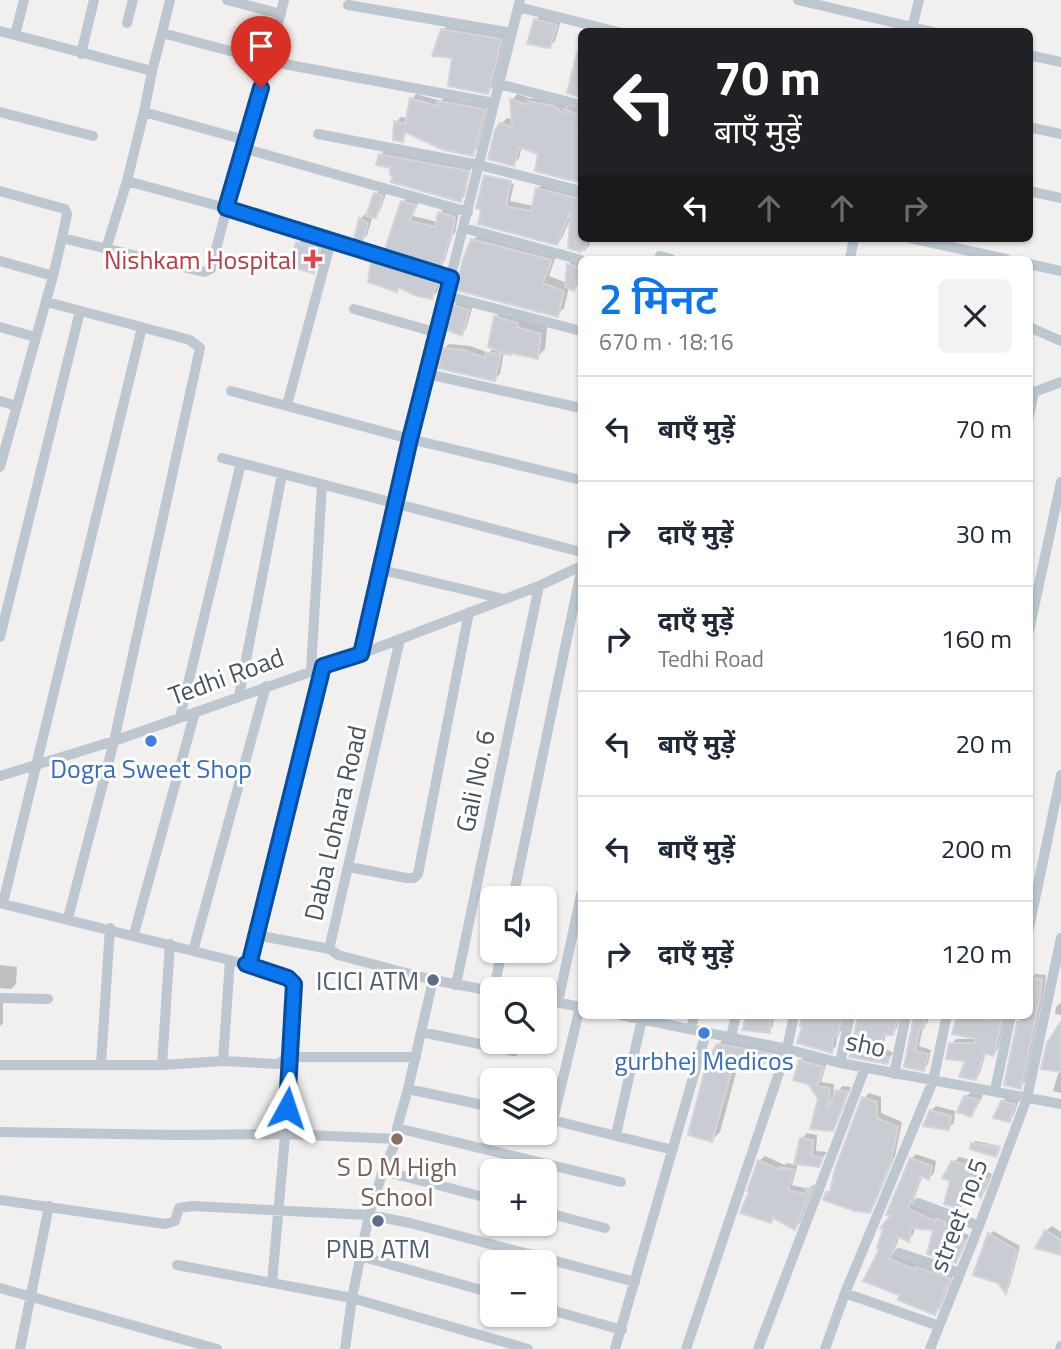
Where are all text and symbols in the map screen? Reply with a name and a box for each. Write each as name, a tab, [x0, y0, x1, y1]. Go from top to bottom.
pin	[231, 16, 291, 88]
icon: arrive	[242, 27, 280, 65]
text: 70 m	[714, 39, 821, 114]
icon: left	[599, 56, 690, 147]
text: बाएँ मुड़ें	[714, 107, 802, 155]
icon: left	[677, 189, 715, 227]
icon: ahead	[750, 189, 788, 227]
icon: ahead	[823, 189, 861, 227]
icon: right	[896, 189, 934, 227]
place label: Nishkam Hospital	[104, 240, 297, 279]
marker: Nishkam Hospital	[303, 249, 323, 269]
text: 2 मिनट	[599, 266, 717, 330]
button: close	[938, 279, 1012, 353]
text: 670 m · 18:16	[599, 324, 734, 359]
text: बाएँ मुड़ें	[658, 409, 735, 448]
text: 70 m	[955, 409, 1012, 448]
icon: left	[599, 410, 637, 448]
text: दाएँ मुड़ें	[658, 514, 734, 553]
text: 30 m	[955, 514, 1012, 553]
icon: right	[599, 515, 637, 553]
text: दाएँ मुड़ें	[658, 601, 734, 640]
text: 160 m	[941, 619, 1012, 658]
icon: right	[599, 620, 637, 658]
street label: Tedhi Road	[163, 637, 289, 715]
text: Tedhi Road	[658, 641, 764, 676]
street label: Daba Lohara Road	[294, 722, 376, 924]
text: बाएँ मुड़ें	[658, 724, 735, 763]
text: 20 m	[955, 724, 1012, 763]
icon: left	[599, 725, 637, 763]
street label: Gali No. 6	[445, 726, 505, 836]
marker: Dogra Sweet Shop	[143, 733, 159, 749]
place label: Dogra Sweet Shop	[50, 749, 252, 788]
text: बाएँ मुड़ें	[658, 829, 735, 868]
text: 200 m	[941, 829, 1012, 868]
icon: left	[599, 830, 637, 868]
map controls	[480, 886, 557, 1327]
button: sound	[480, 886, 557, 963]
text: दाएँ मुड़ें	[658, 934, 734, 973]
text: 120 m	[941, 934, 1012, 973]
icon: right	[599, 935, 637, 973]
place label: ICICI ATM	[316, 961, 419, 1000]
marker: ICICI ATM	[425, 972, 441, 988]
button: search	[480, 977, 557, 1054]
street label: sho	[842, 1021, 890, 1067]
marker: gurbhej Medicos	[696, 1025, 712, 1041]
place label: gurbhej Medicos	[614, 1041, 794, 1080]
button: layers	[480, 1068, 557, 1145]
position arrow	[250, 1071, 324, 1145]
marker: S D M High School	[389, 1131, 405, 1147]
place label: S D M High School	[337, 1147, 457, 1216]
street label: street no.5	[918, 1153, 998, 1277]
button: +	[480, 1159, 557, 1236]
marker: PNB ATM	[370, 1213, 386, 1229]
place label: PNB ATM	[326, 1229, 430, 1268]
button: −	[480, 1250, 557, 1327]

